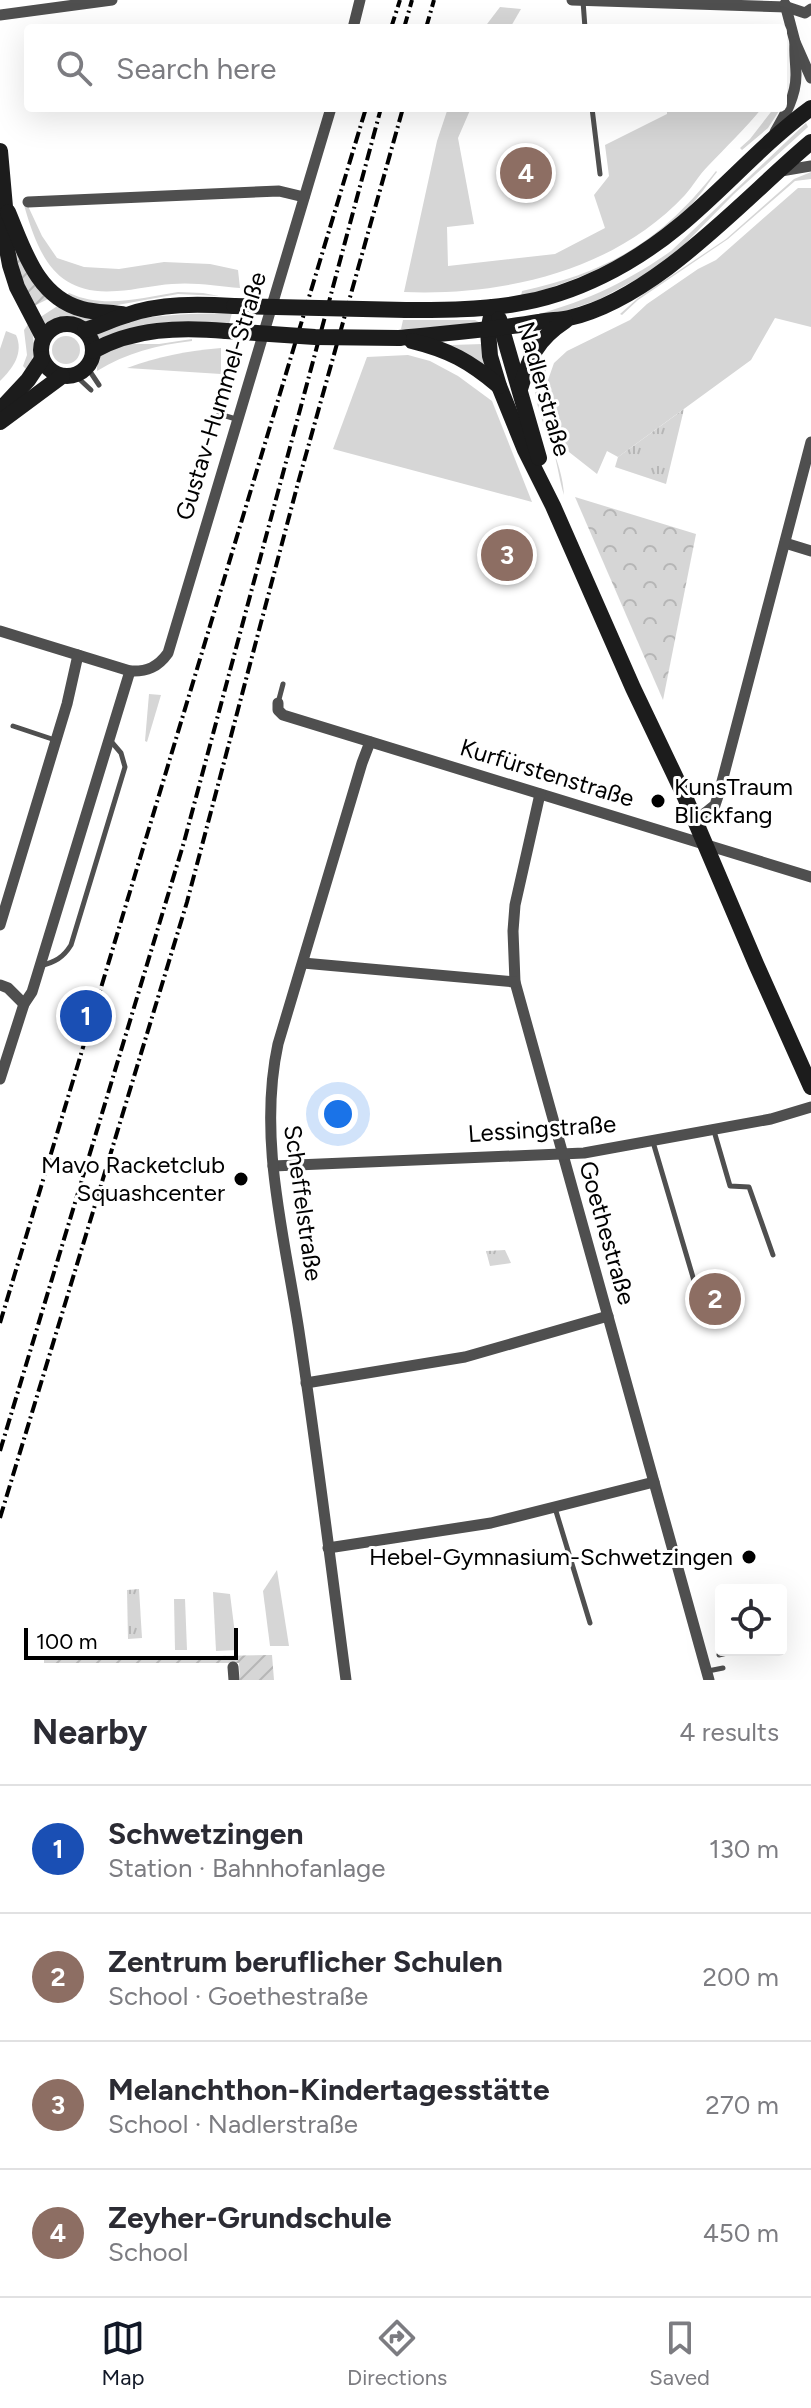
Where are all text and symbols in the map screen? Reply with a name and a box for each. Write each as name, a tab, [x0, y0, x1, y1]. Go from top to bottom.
search box	[24, 24, 787, 112]
icon: search	[52, 46, 96, 90]
text: Search here	[116, 50, 276, 87]
pin: 4	[500, 143, 552, 203]
street label: Gustav-Hummel-Straße	[169, 268, 272, 523]
street label: Nadlerstraße	[511, 318, 578, 459]
pin: 3	[481, 525, 533, 585]
street label: Kurfürstenstraße	[457, 732, 638, 813]
place label: KunsTraum Blickfang	[674, 772, 793, 829]
marker: KunsTraum Blickfang	[649, 792, 667, 810]
pin: 1	[60, 986, 112, 1046]
your location	[318, 1094, 358, 1134]
street label: Lessingstraße	[467, 1109, 617, 1148]
street label: Scheffelstraße	[278, 1123, 329, 1283]
place label: Mavo Racketclub Squashcenter	[41, 1150, 225, 1207]
street label: Goethestraße	[573, 1158, 642, 1308]
marker: Mavo Racketclub Squashcenter	[232, 1170, 250, 1188]
pin: 2	[689, 1269, 741, 1329]
place label: Hebel-Gymnasium-Schwetzingen	[369, 1542, 733, 1571]
marker: Hebel-Gymnasium-Schwetzingen	[740, 1548, 758, 1566]
map controls	[715, 1584, 787, 1656]
button: locate	[715, 1584, 787, 1656]
scale bar	[24, 1624, 238, 1660]
text: 100 m	[36, 1628, 97, 1655]
text: Nearby	[32, 1712, 147, 1753]
text: 4 results	[679, 1716, 779, 1748]
text: Schwetzingen	[108, 1815, 303, 1852]
text: 1	[53, 1833, 63, 1865]
text: 130 m	[709, 1833, 779, 1865]
text: Station · Bahnhofanlage	[108, 1852, 385, 1884]
text: Zentrum beruflicher Schulen	[108, 1943, 503, 1980]
text: 2	[50, 1961, 66, 1993]
text: 200 m	[703, 1961, 779, 1993]
text: School · Goethestraße	[108, 1980, 368, 2012]
text: Melanchthon-Kindertagesstätte	[108, 2071, 550, 2108]
text: 3	[51, 2089, 65, 2121]
text: 270 m	[705, 2089, 779, 2121]
text: School · Nadlerstraße	[108, 2108, 358, 2140]
text: Zeyher-Grundschule	[108, 2199, 392, 2236]
text: 4	[50, 2217, 66, 2249]
text: 450 m	[703, 2217, 779, 2249]
text: School	[108, 2236, 188, 2268]
tab: Map	[101, 2316, 145, 2391]
tab: Directions	[347, 2316, 447, 2391]
tab: Saved	[649, 2316, 710, 2391]

